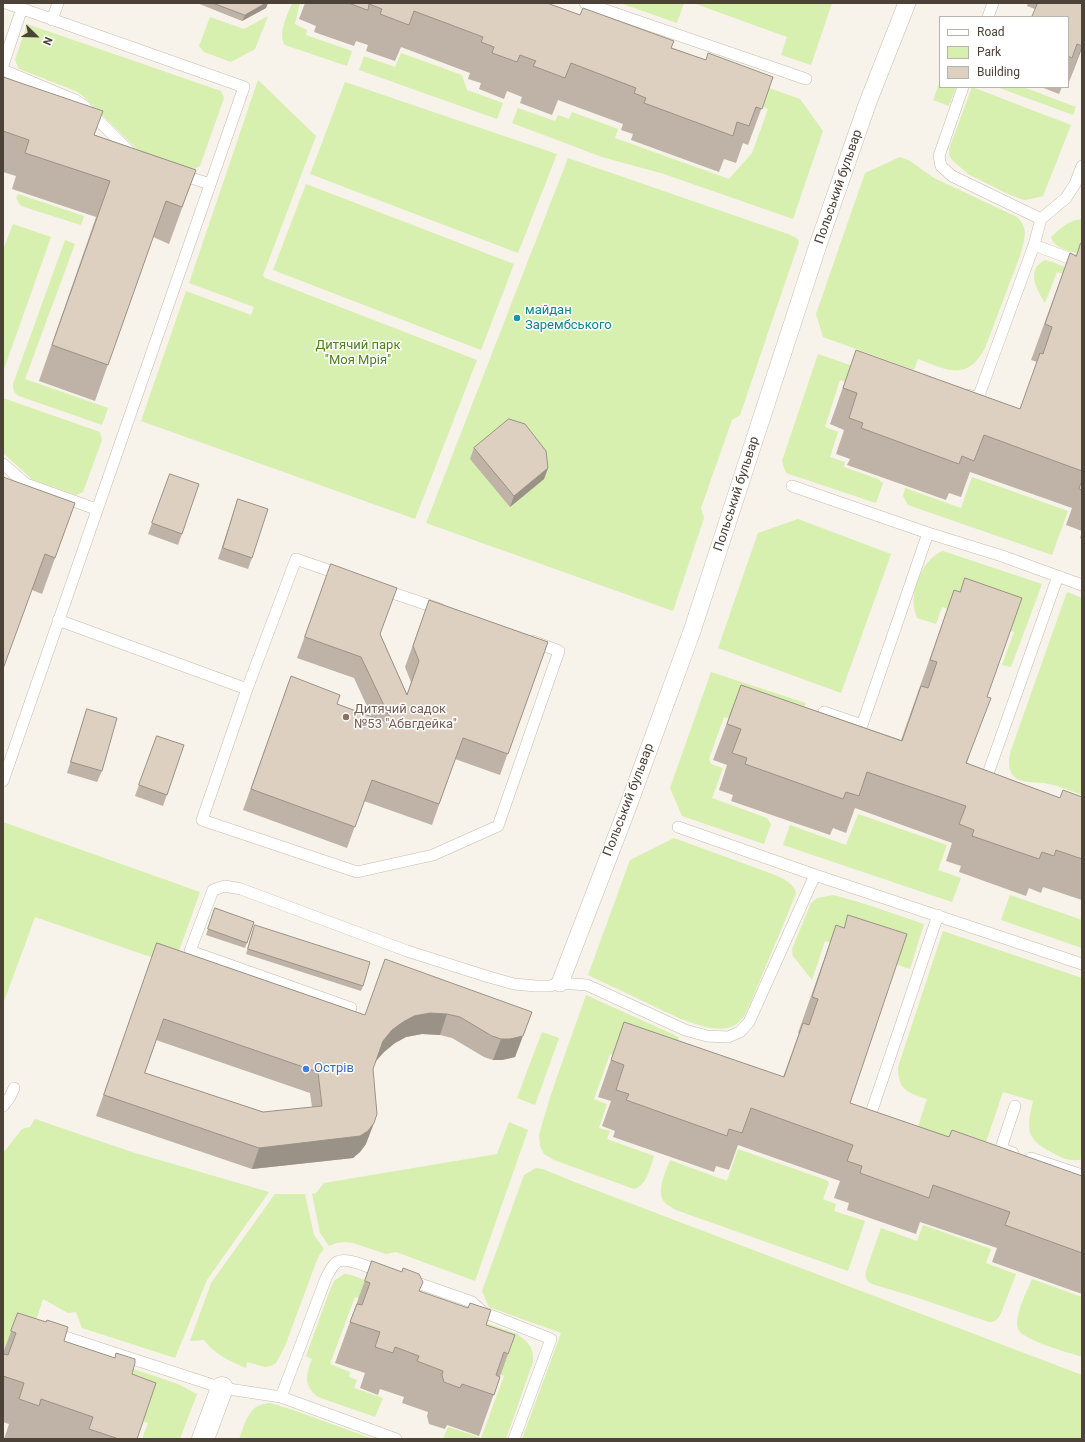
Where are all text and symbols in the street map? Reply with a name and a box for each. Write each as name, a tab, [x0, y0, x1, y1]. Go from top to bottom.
north arrow	[16, 16, 56, 56]
legend	[939, 16, 1069, 88]
text: Road	[977, 25, 1005, 39]
text: N	[40, 35, 55, 47]
text: Park	[977, 45, 1001, 59]
text: Building	[977, 65, 1020, 79]
street label: Польський бульвар	[812, 128, 866, 246]
place label: майдан Зарембського	[525, 303, 612, 334]
marker: майдан Зарембського	[512, 313, 522, 323]
park label: Дитячий парк "Моя Мрія"	[316, 338, 400, 369]
street label: Польський бульвар	[711, 435, 763, 553]
place label: Дитячий садок №53 "Абвгдейка"	[354, 702, 457, 733]
marker: Дитячий садок №53 "Абвгдейка"	[341, 712, 351, 722]
street label: Польський бульвар	[600, 741, 658, 859]
place label: Острів	[314, 1061, 354, 1077]
marker: Острів	[301, 1064, 311, 1074]

